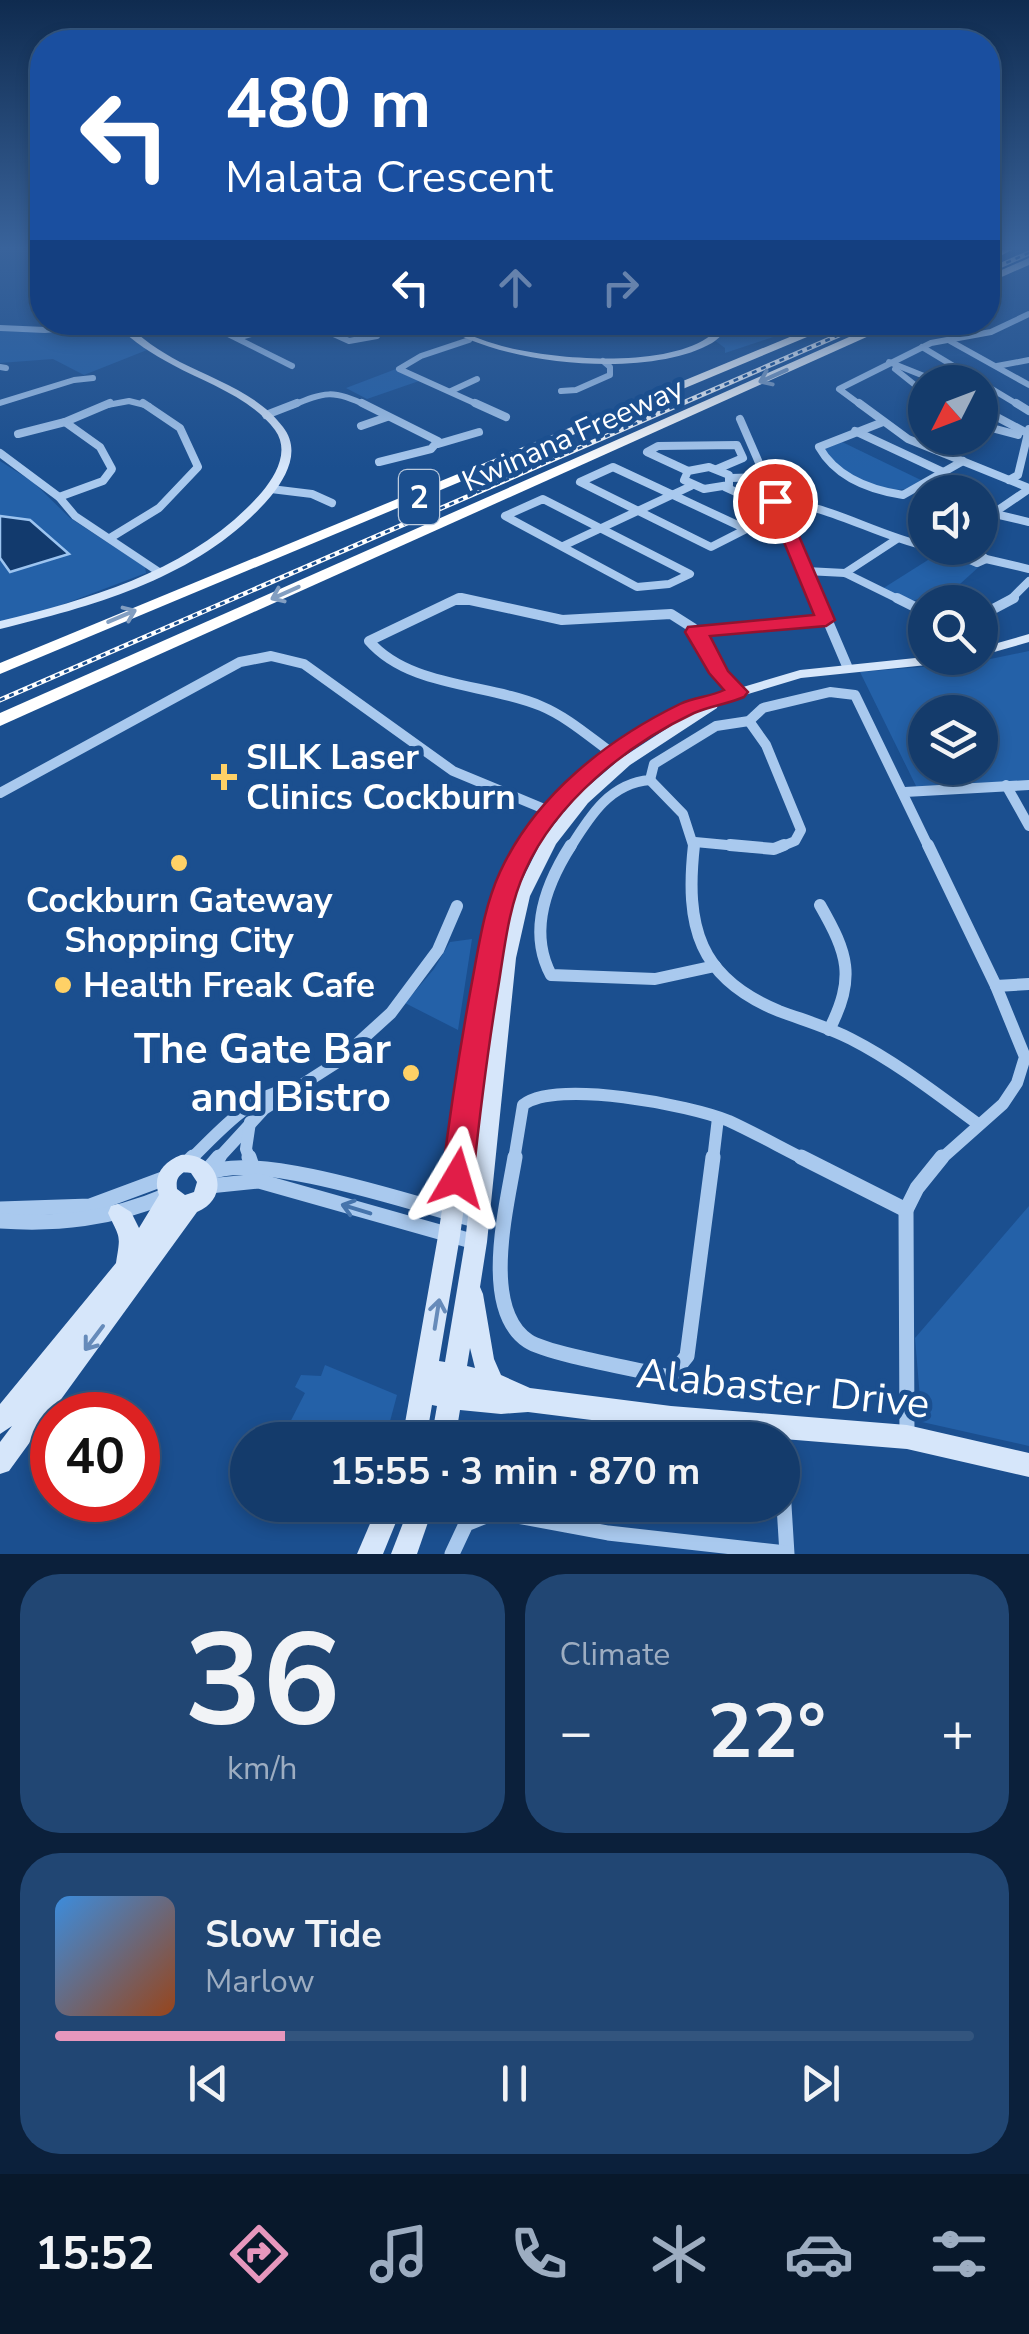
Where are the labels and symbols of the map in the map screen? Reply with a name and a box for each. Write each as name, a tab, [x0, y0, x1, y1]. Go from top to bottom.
north arrow	[908, 365, 998, 455]
street label: Kwinana Freeway	[456, 368, 691, 502]
one-way arrow	[758, 368, 789, 386]
pin	[733, 459, 818, 544]
road number: 2	[399, 470, 439, 524]
one-way arrow	[270, 585, 301, 603]
one-way arrow	[106, 606, 137, 624]
place label: SILK Laser Clinics Cockburn	[246, 734, 516, 821]
marker: SILK Laser Clinics Cockburn	[211, 764, 237, 790]
marker: Cockburn Gateway Shopping City	[168, 852, 190, 874]
place label: Cockburn Gateway Shopping City	[26, 877, 333, 964]
place label: Health Freak Cafe	[83, 962, 375, 1009]
marker: Health Freak Cafe	[52, 974, 74, 996]
place label: The Gate Bar and Bistro	[134, 1021, 392, 1126]
marker: The Gate Bar and Bistro	[400, 1062, 422, 1084]
position arrow	[405, 1126, 509, 1230]
one-way arrow	[341, 1199, 372, 1217]
one-way arrow	[428, 1298, 447, 1331]
one-way arrow	[84, 1324, 105, 1351]
street label: Alabaster Drive	[634, 1345, 932, 1433]
speed limit sign: 40	[30, 1392, 160, 1522]

